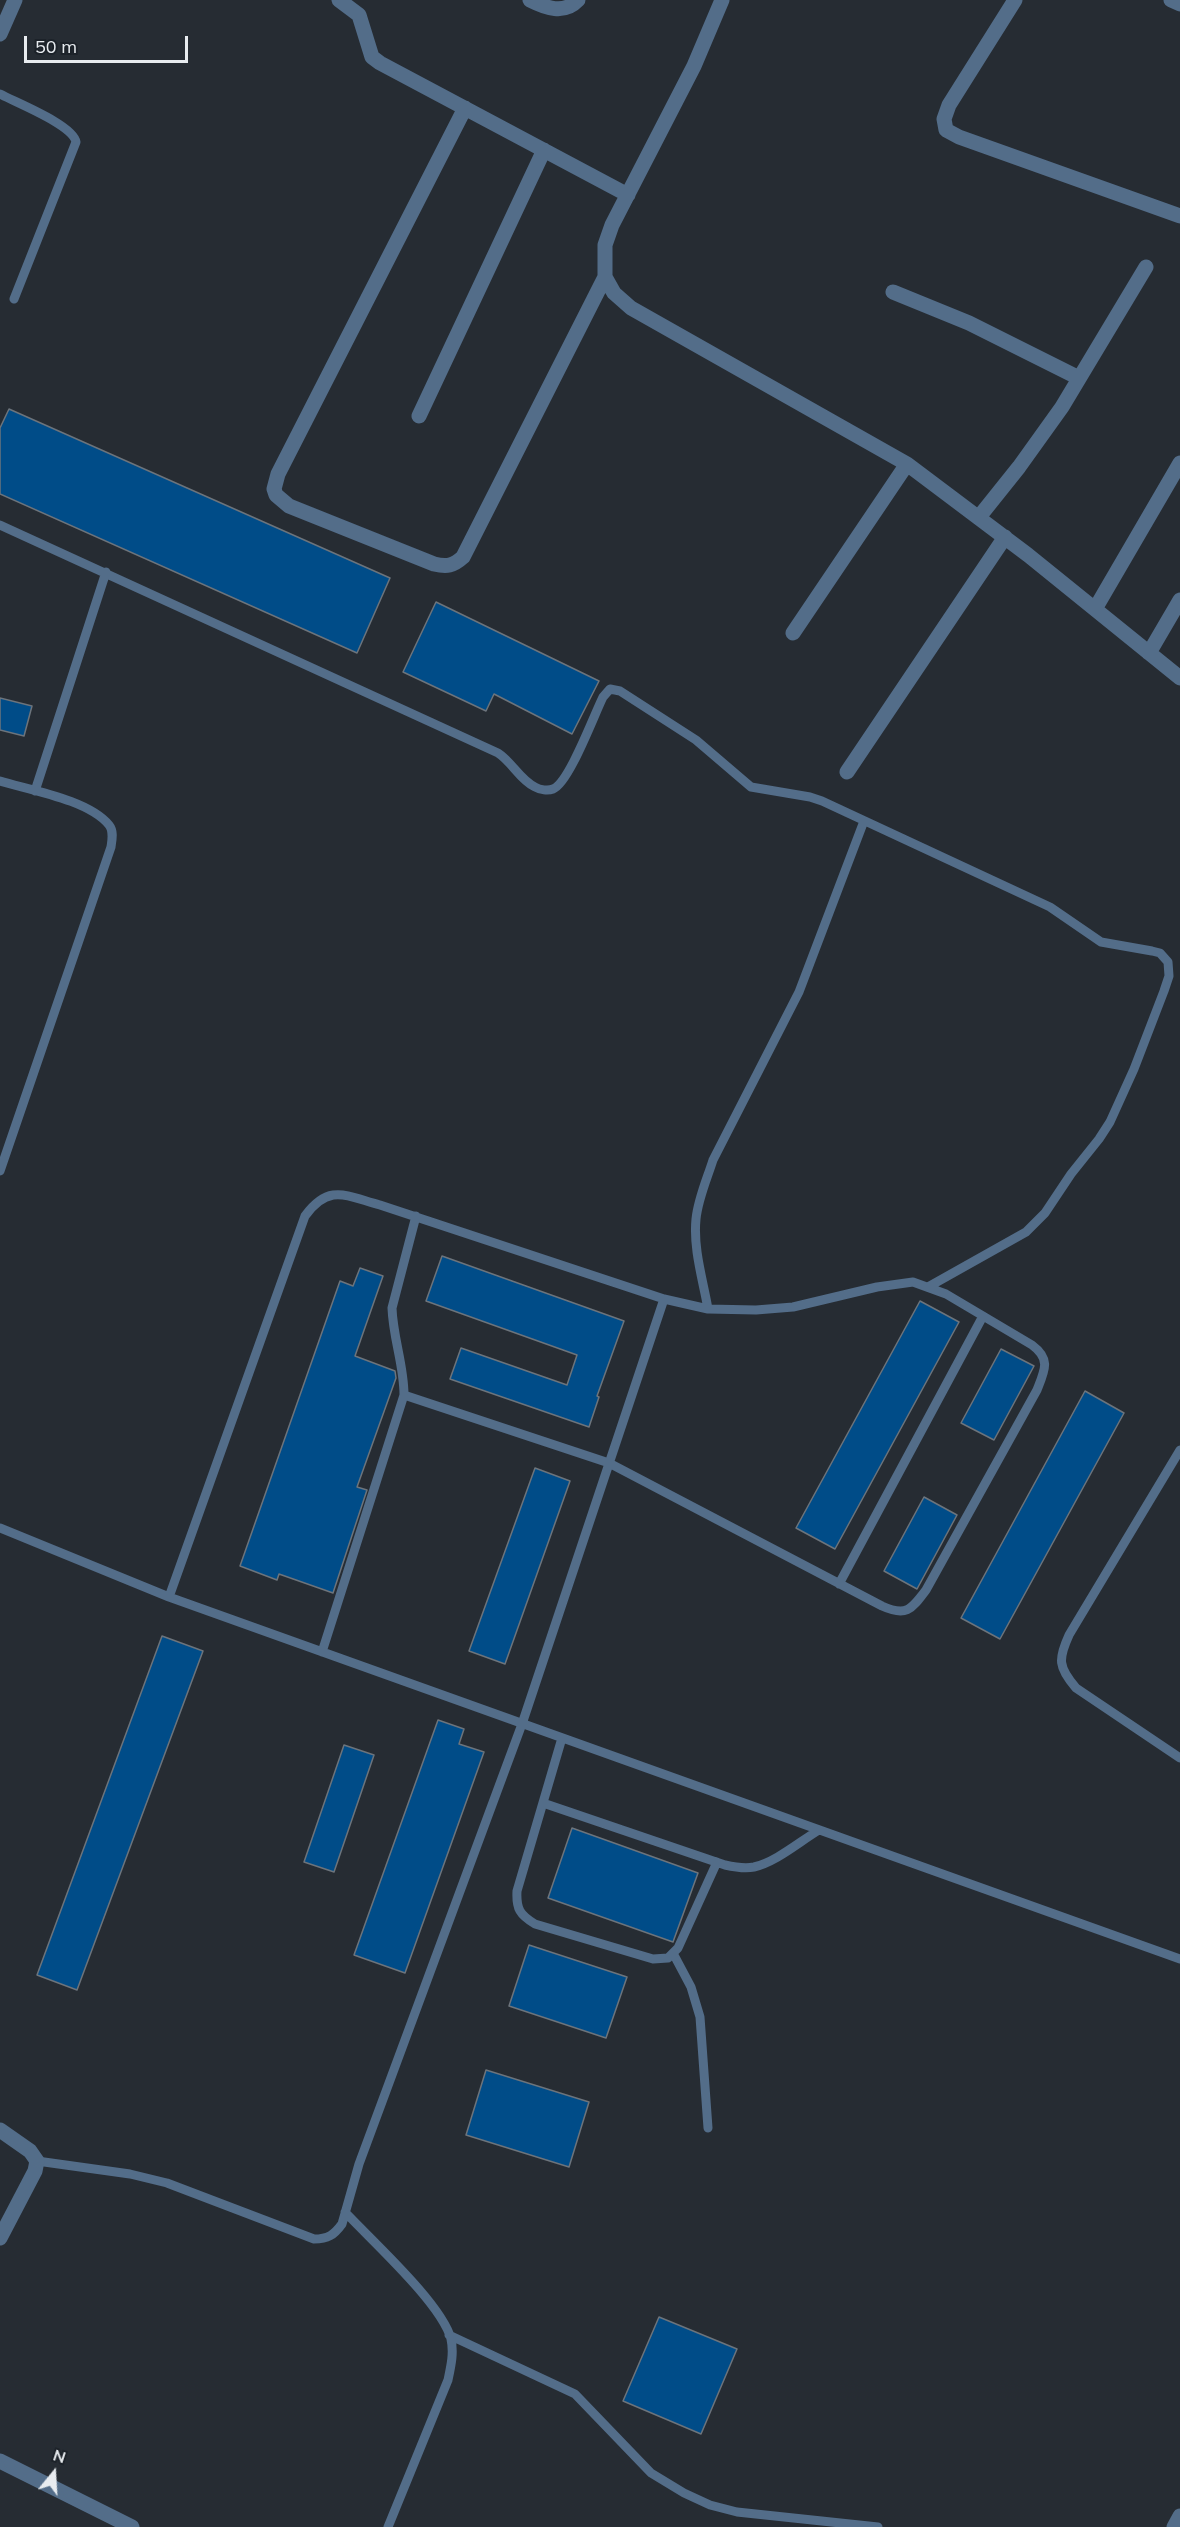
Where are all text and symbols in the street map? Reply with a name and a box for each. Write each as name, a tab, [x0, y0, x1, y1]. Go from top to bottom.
scale bar	[27, 24, 190, 62]
text: 50 m	[35, 35, 77, 58]
north arrow	[24, 2443, 84, 2503]
text: N	[51, 2445, 68, 2467]

